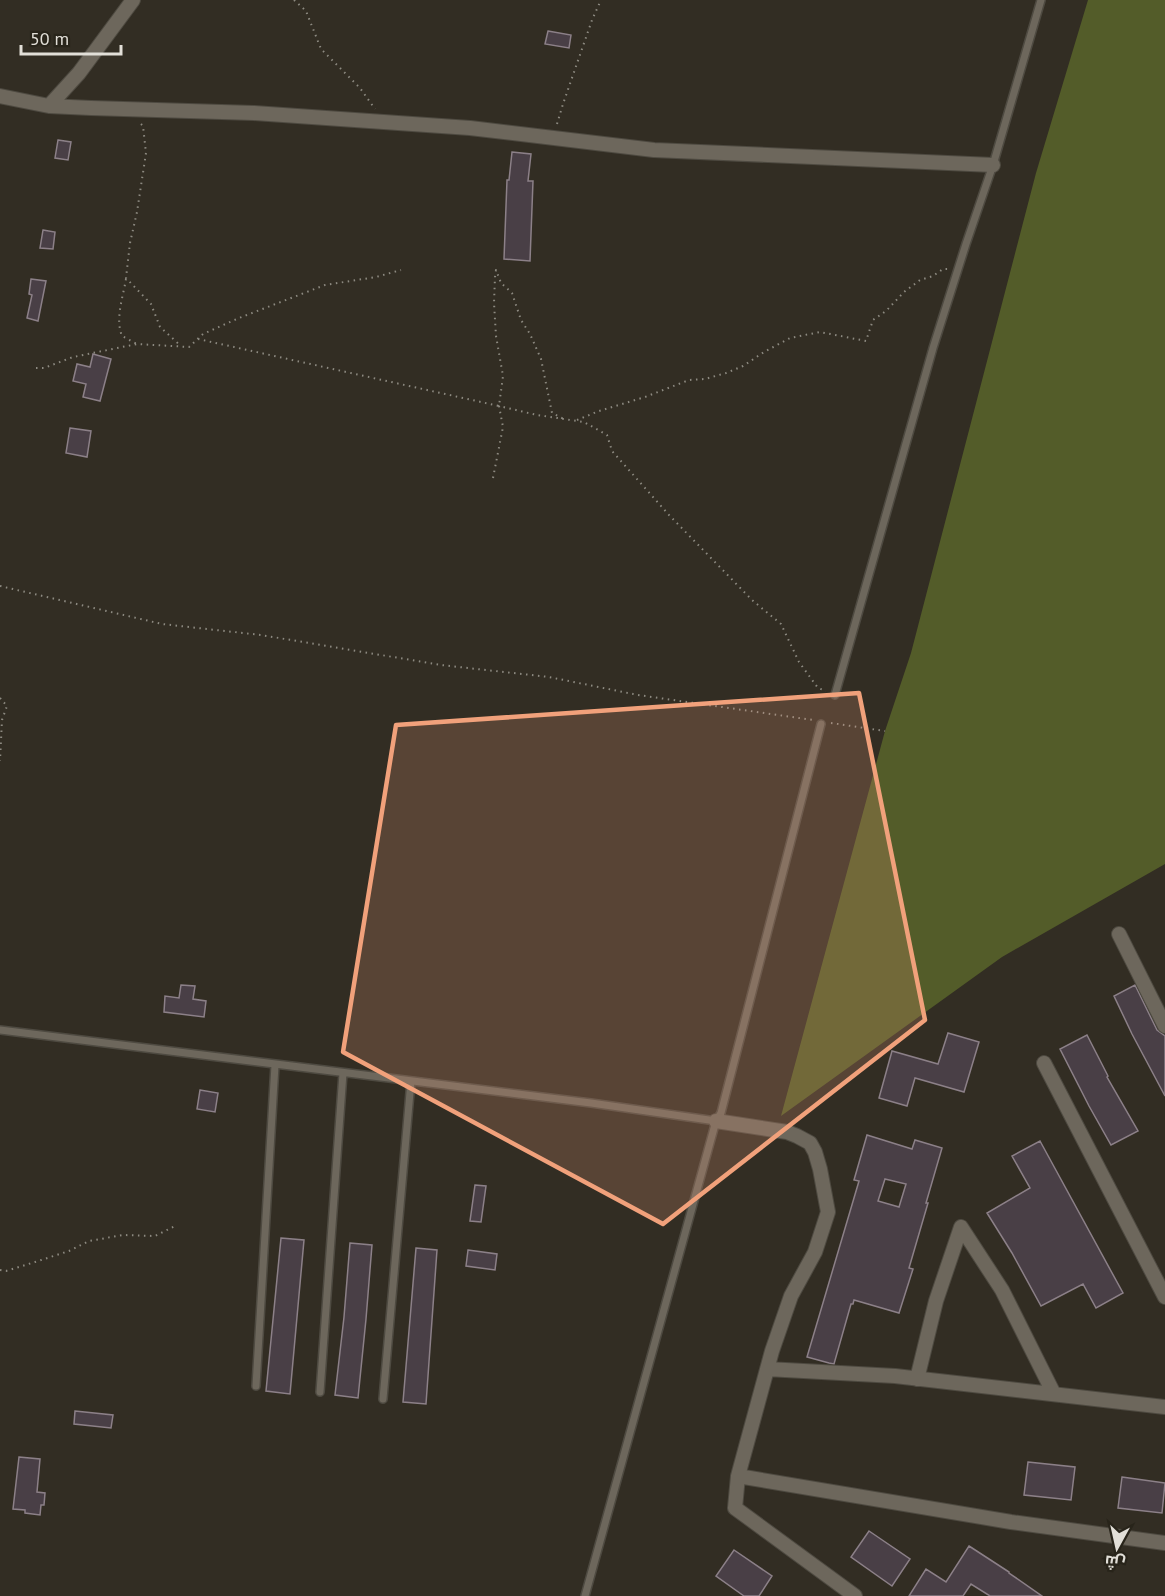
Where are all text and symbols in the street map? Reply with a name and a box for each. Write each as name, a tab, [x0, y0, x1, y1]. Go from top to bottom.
scale bar	[21, 18, 122, 56]
text: 50 m	[30, 27, 69, 50]
north arrow	[1087, 1518, 1147, 1578]
text: ش	[1103, 1552, 1126, 1574]

